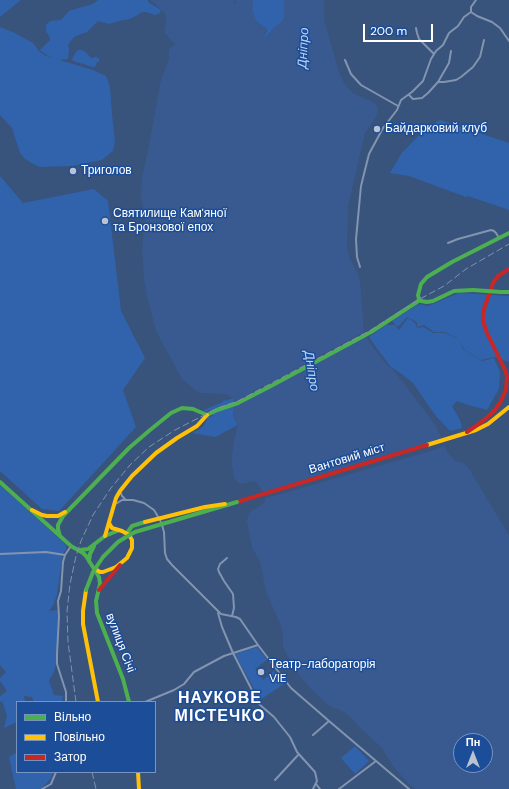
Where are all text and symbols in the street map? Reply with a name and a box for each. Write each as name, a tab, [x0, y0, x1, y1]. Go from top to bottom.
scale bar	[365, 16, 435, 42]
text: 200 m	[370, 23, 407, 39]
water label: Дніпро	[295, 27, 313, 69]
place label: Байдарковий клуб	[385, 122, 487, 136]
marker: Байдарковий клуб	[372, 124, 382, 134]
place label: Триголов	[81, 164, 132, 178]
marker: Триголов	[68, 166, 78, 176]
place label: Святилище Кам'яної та Бронзової епох	[113, 207, 227, 235]
marker: Святилище Кам'яної та Бронзової епох	[100, 216, 110, 226]
water label: Дніпро	[300, 350, 322, 392]
street label: Вантовий міст	[307, 441, 387, 477]
street label: вулиця Січі	[102, 611, 138, 675]
place label: Театр-лабораторія VIE	[269, 658, 376, 686]
marker: Театр-лабораторія VIE	[256, 667, 266, 677]
district label: НАУКОВЕ МІСТЕЧКО	[175, 689, 265, 727]
legend	[16, 701, 156, 773]
text: Вільно	[54, 709, 91, 725]
text: Повільно	[54, 729, 105, 745]
north arrow	[453, 733, 493, 773]
text: Пн	[466, 735, 480, 749]
text: Затор	[54, 749, 86, 765]

